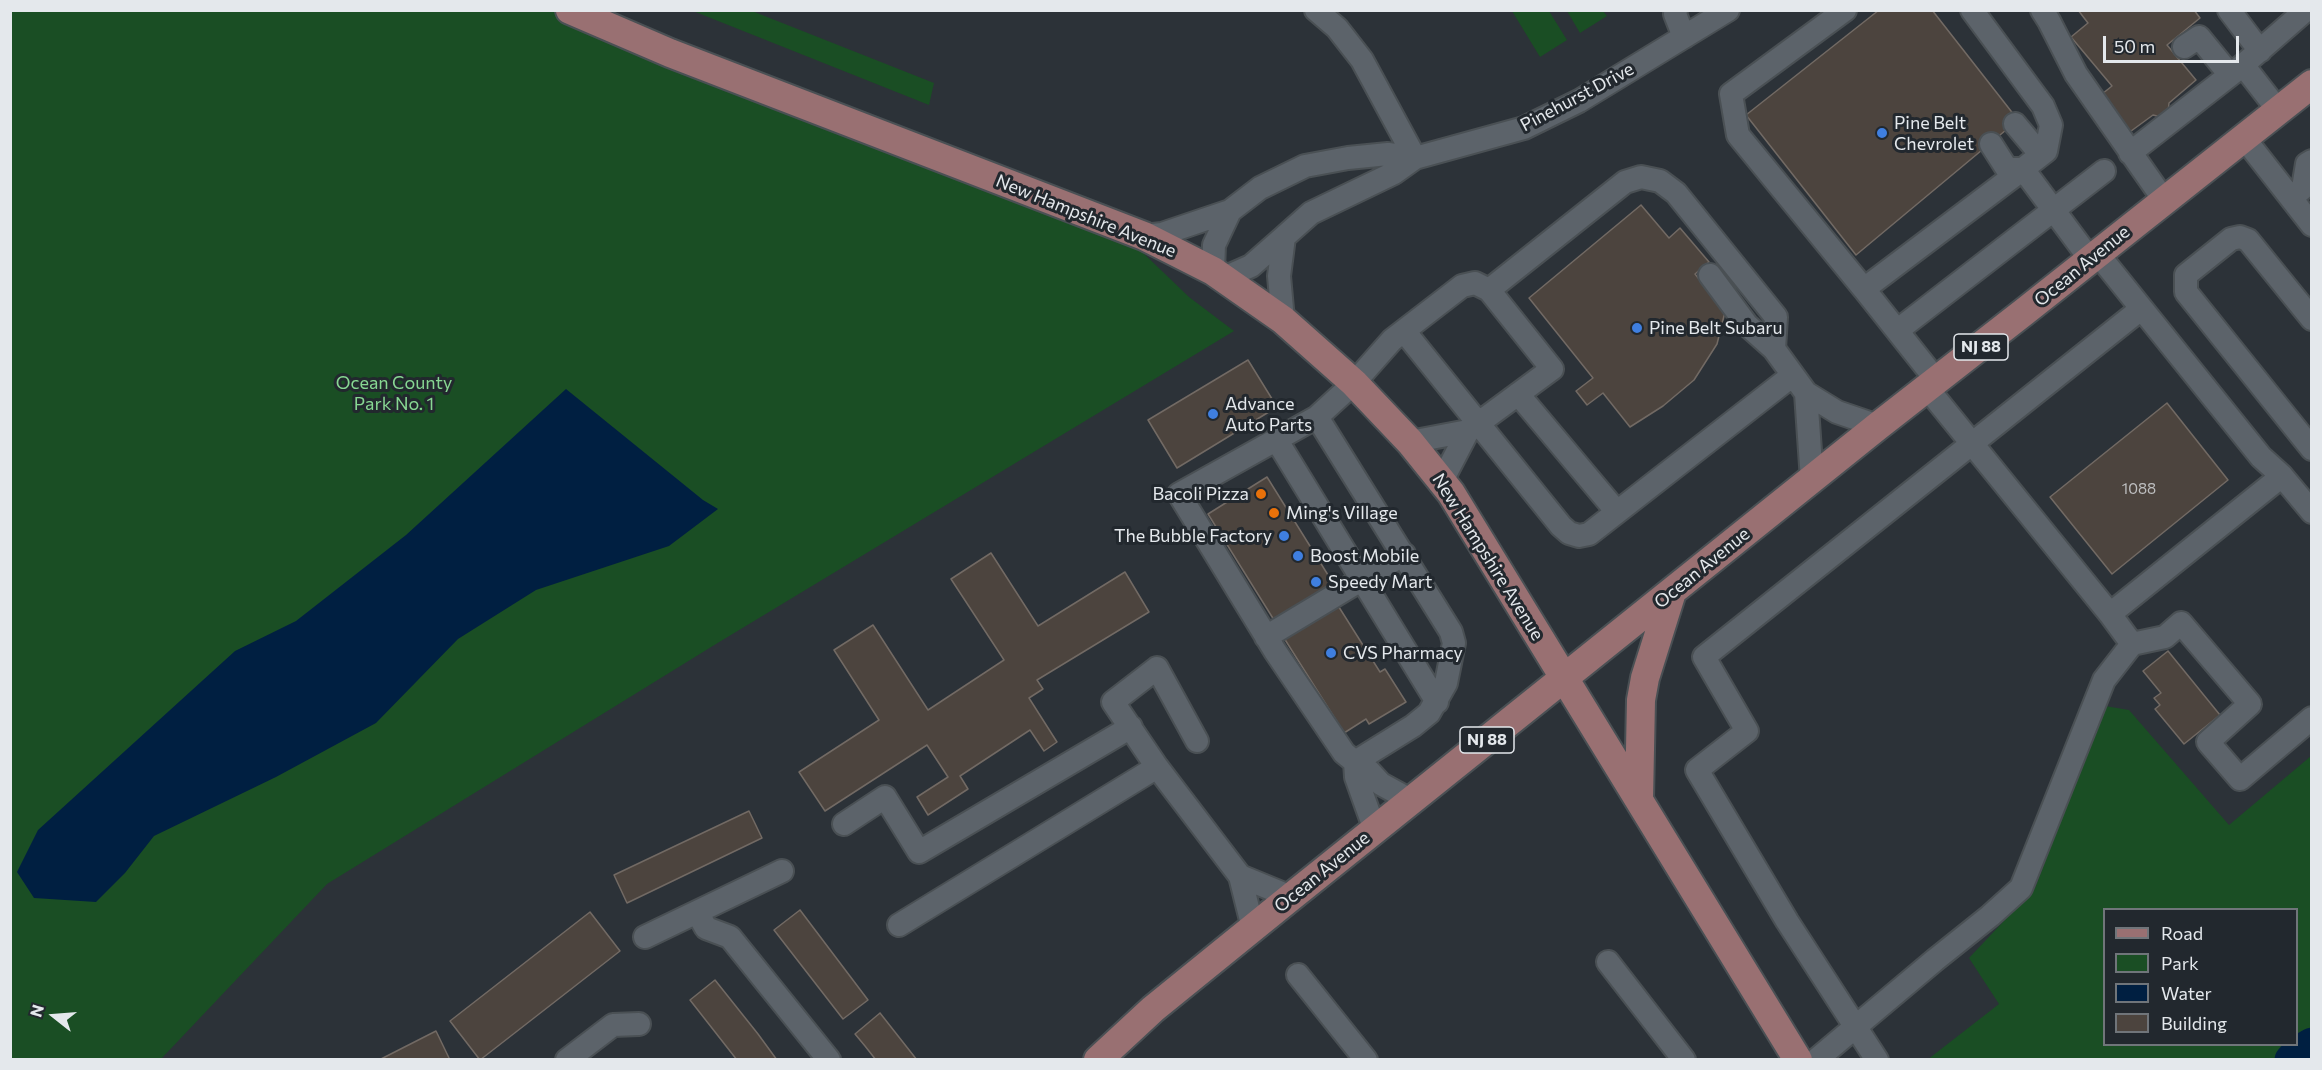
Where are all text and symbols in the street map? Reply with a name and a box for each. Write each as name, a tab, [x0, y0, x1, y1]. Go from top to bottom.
scale bar	[2106, 24, 2242, 62]
text: 50 m	[2114, 35, 2155, 57]
street label: Pinehurst Drive	[1517, 58, 1637, 136]
place label: Pine Belt Chevrolet	[1894, 112, 1974, 154]
marker: Pine Belt Chevrolet	[1875, 126, 1889, 140]
street label: New Hampshire Avenue	[993, 170, 1179, 262]
street label: Ocean Avenue	[2030, 221, 2134, 311]
place label: Pine Belt Subaru	[1649, 317, 1783, 339]
marker: Pine Belt Subaru	[1630, 321, 1644, 335]
road number: NJ 88	[1954, 334, 2008, 360]
park label: Ocean County Park No. 1	[336, 372, 452, 415]
place label: Advance Auto Parts	[1225, 393, 1312, 436]
marker: Advance Auto Parts	[1206, 407, 1220, 421]
street label: New Hampshire Avenue	[1428, 470, 1548, 644]
house number: 1088	[2122, 480, 2156, 498]
place label: Bacoli Pizza	[1152, 483, 1249, 505]
marker: Bacoli Pizza	[1254, 487, 1268, 501]
place label: Ming's Village	[1286, 502, 1398, 524]
marker: Ming's Village	[1267, 506, 1281, 520]
street label: Ocean Avenue	[1650, 523, 1754, 613]
place label: The Bubble Factory	[1114, 525, 1272, 547]
marker: The Bubble Factory	[1277, 529, 1291, 543]
place label: Boost Mobile	[1310, 545, 1419, 567]
marker: Boost Mobile	[1291, 549, 1305, 563]
place label: Speedy Mart	[1328, 571, 1432, 593]
marker: Speedy Mart	[1309, 575, 1323, 589]
place label: CVS Pharmacy	[1343, 642, 1463, 664]
marker: CVS Pharmacy	[1324, 646, 1338, 660]
road number: NJ 88	[1460, 727, 1514, 753]
street label: Ocean Avenue	[1270, 827, 1374, 917]
legend	[2103, 908, 2298, 1046]
text: Road	[2161, 922, 2203, 944]
text: Park	[2161, 952, 2199, 974]
text: Water	[2161, 982, 2212, 1004]
north arrow	[24, 986, 84, 1046]
text: N	[25, 1002, 47, 1019]
text: Building	[2161, 1012, 2227, 1034]

